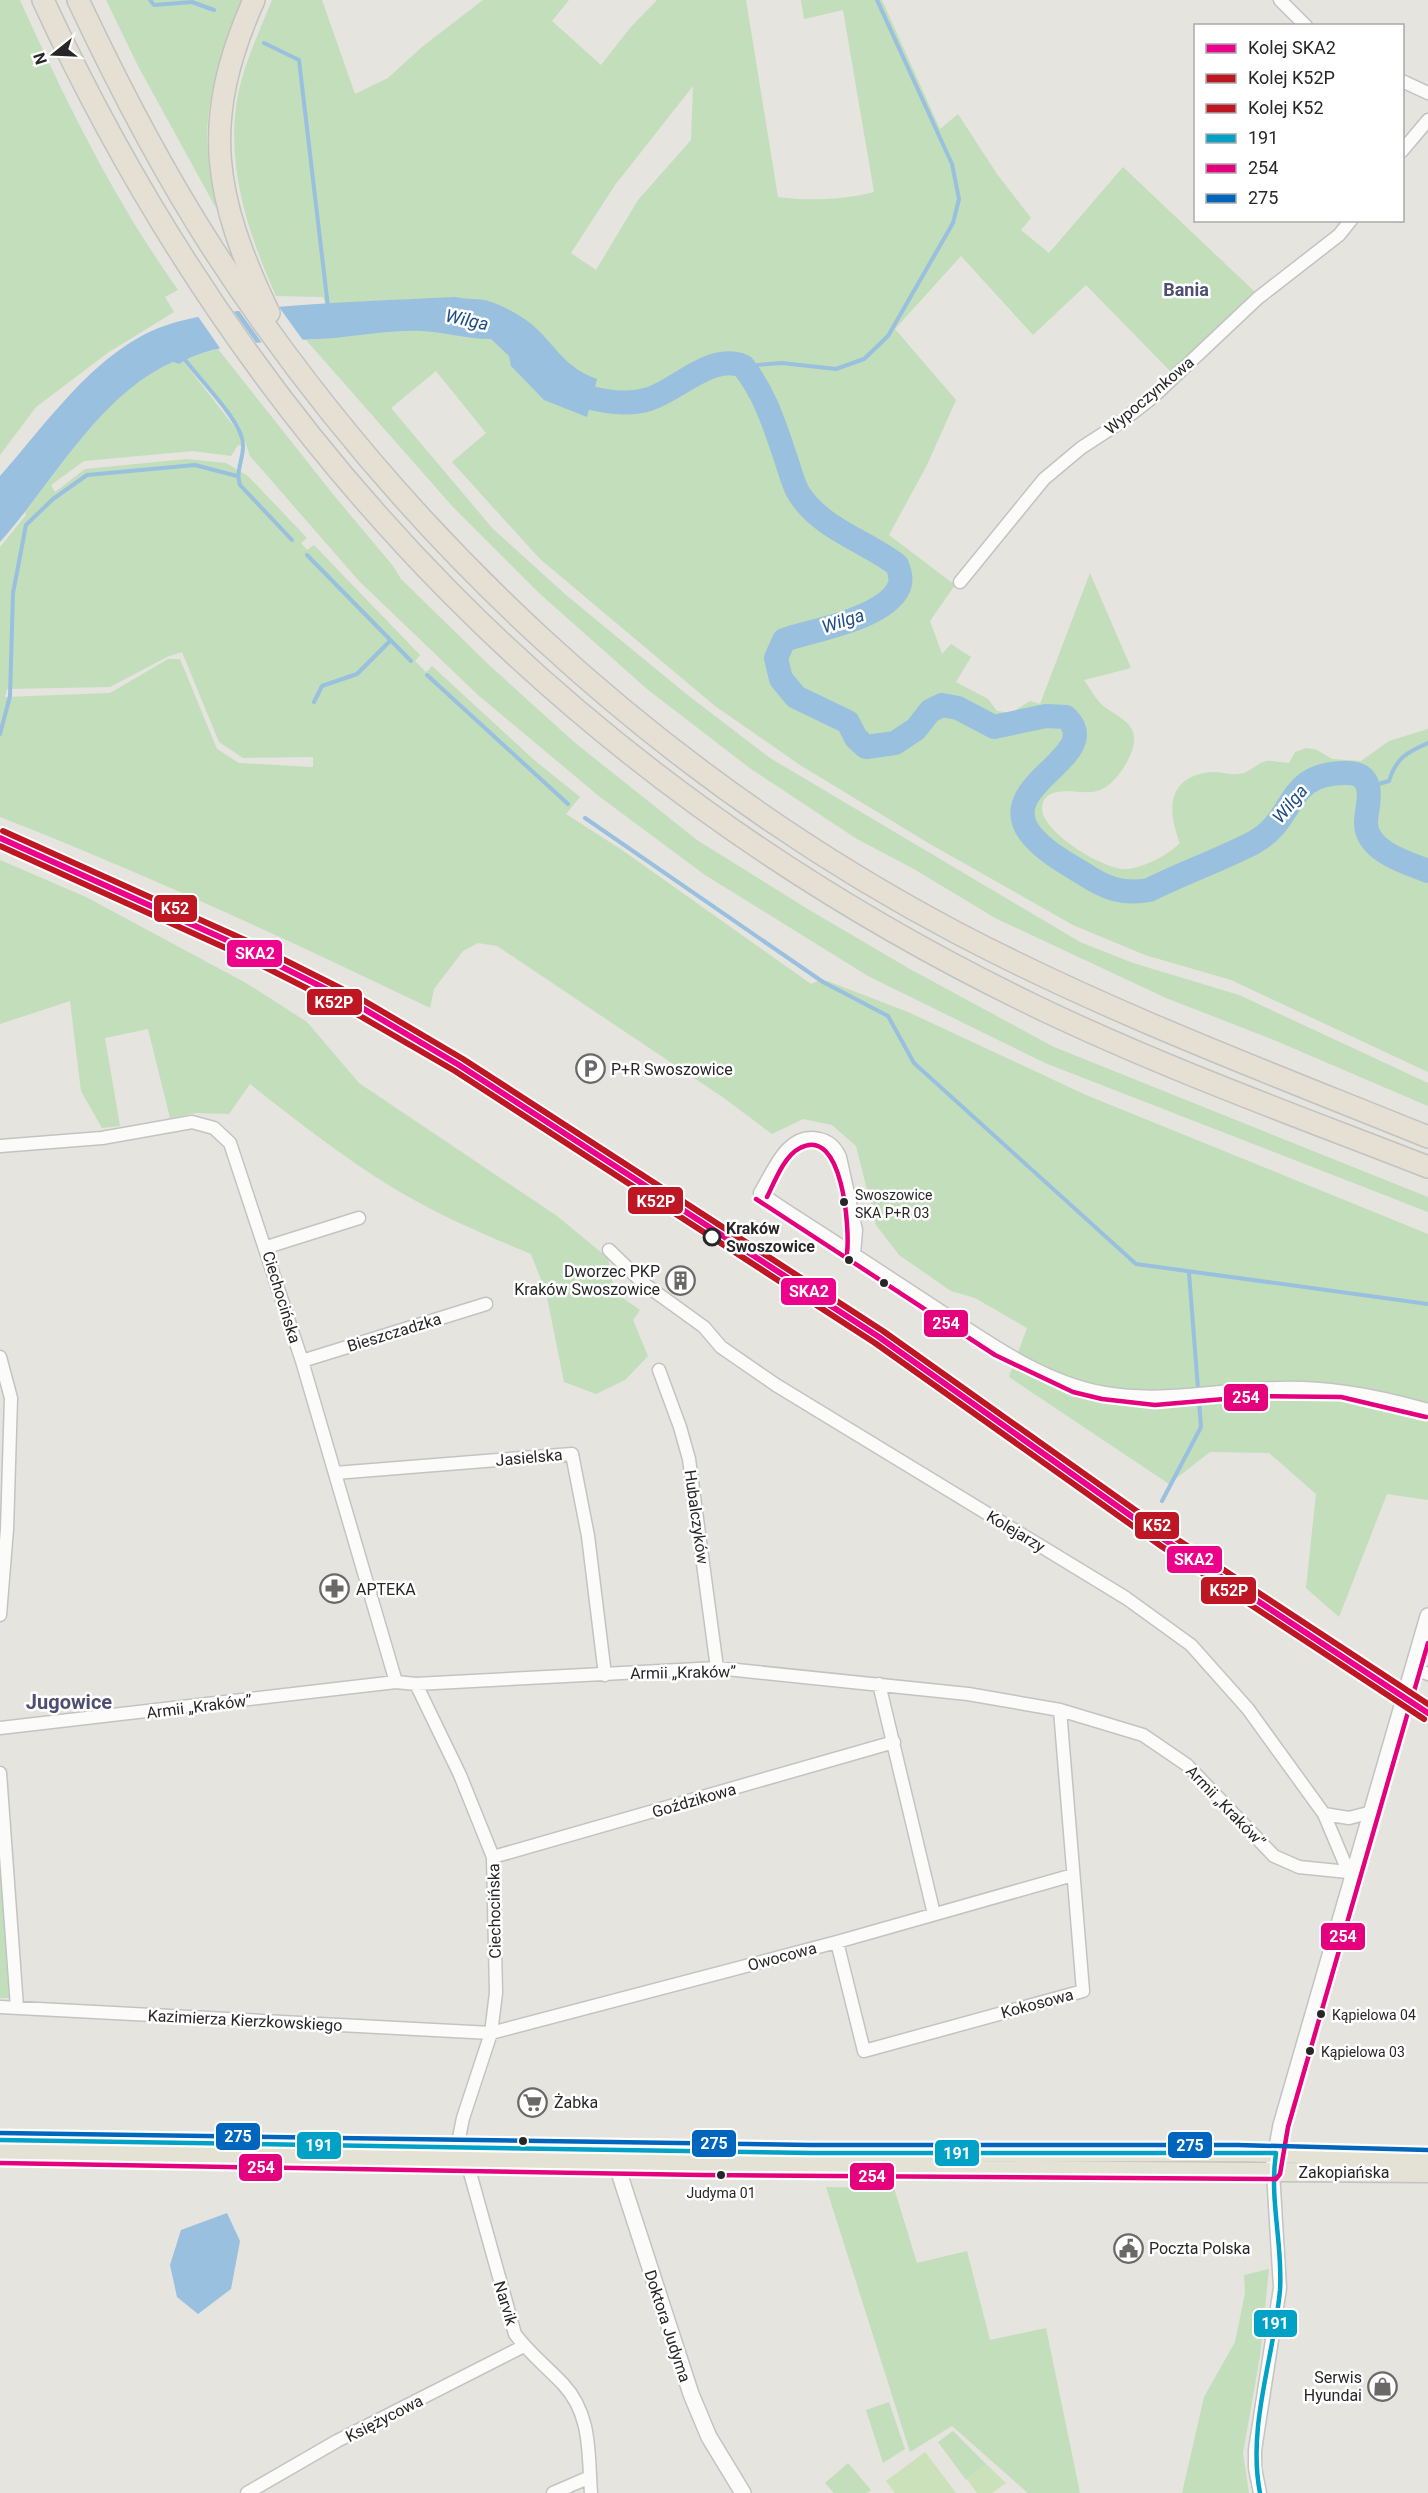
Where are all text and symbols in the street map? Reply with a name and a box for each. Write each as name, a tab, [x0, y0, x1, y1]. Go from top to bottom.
north arrow	[24, 24, 84, 84]
legend	[1194, 24, 1404, 222]
text: Kolej SKA2	[1248, 37, 1336, 58]
text: N	[29, 50, 51, 67]
text: Kolej K52P	[1248, 67, 1335, 88]
text: Kolej K52	[1248, 97, 1324, 118]
text: 191	[1248, 127, 1278, 148]
text: 254	[1248, 157, 1278, 178]
text: 275	[1248, 187, 1278, 208]
district label: Bania	[1163, 279, 1209, 300]
water label: Wilga	[444, 305, 490, 334]
street label: Wypoczynkowa	[1101, 353, 1198, 438]
water label: Wilga	[819, 604, 867, 637]
water label: Wilga	[1268, 780, 1312, 827]
line badge: K52	[153, 894, 198, 923]
text: K52	[161, 899, 189, 918]
line badge: SKA2	[226, 939, 283, 968]
text: SKA2	[235, 944, 275, 963]
line badge: K52P	[306, 988, 363, 1016]
text: K52P	[315, 993, 353, 1012]
parking icon: P+R Swoszowice	[574, 1053, 606, 1085]
place label: P+R Swoszowice	[611, 1060, 733, 1079]
line badge: K52P	[627, 1186, 684, 1215]
place label: Swoszowice SKA P+R 03	[855, 1187, 933, 1221]
text: K52P	[637, 1192, 675, 1211]
marker: Swoszowice SKA P+R 03	[838, 1196, 850, 1208]
place label: Kraków Swoszowice	[726, 1219, 815, 1256]
marker: Kraków Swoszowice	[703, 1228, 721, 1246]
street label: Ciechocińska	[259, 1249, 305, 1345]
unlabelled marker	[843, 1254, 855, 1266]
place label: Dworzec PKP Kraków Swoszowice	[514, 1262, 660, 1299]
building icon: Dworzec PKP Kraków Swoszowice	[665, 1264, 697, 1296]
line badge: SKA2	[780, 1277, 837, 1306]
unlabelled marker	[878, 1277, 890, 1289]
text: SKA2	[789, 1282, 829, 1301]
street label: Bieszczadzka	[345, 1309, 443, 1356]
line badge: 254	[923, 1309, 969, 1338]
text: 254	[932, 1314, 960, 1333]
line badge: 254	[1223, 1383, 1269, 1412]
text: 254	[1232, 1388, 1260, 1407]
street label: Jasielska	[495, 1445, 563, 1470]
street label: Hubalczyków	[680, 1469, 713, 1565]
street label: Kolejarzy	[983, 1507, 1049, 1556]
line badge: K52	[1134, 1511, 1180, 1540]
text: K52	[1143, 1516, 1171, 1535]
line badge: SKA2	[1166, 1545, 1223, 1574]
text: SKA2	[1174, 1550, 1214, 1569]
pharmacy icon: APTEKA	[319, 1573, 351, 1605]
line badge: K52P	[1200, 1576, 1257, 1605]
place label: APTEKA	[356, 1580, 416, 1599]
text: K52P	[1210, 1581, 1248, 1600]
street label: Armii „Kraków”	[630, 1662, 736, 1683]
district label: Jugowice	[26, 1690, 112, 1714]
street label: Armii „Kraków”	[145, 1691, 253, 1722]
street label: Armii „Kraków”	[1182, 1762, 1269, 1851]
street label: Goździkowa	[650, 1779, 738, 1822]
street label: Ciechocińska	[484, 1863, 505, 1959]
line badge: 254	[1320, 1922, 1366, 1951]
text: 254	[1329, 1927, 1357, 1946]
street label: Owocowa	[746, 1938, 819, 1975]
street label: Kokosowa	[999, 1985, 1075, 2022]
street label: Kazimierza Kierzkowskiego	[147, 2006, 343, 2035]
place label: Kąpielowa 04	[1332, 2007, 1416, 2023]
marker: Kąpielowa 04	[1315, 2008, 1327, 2020]
place label: Kąpielowa 03	[1321, 2044, 1405, 2060]
marker: Kąpielowa 03	[1304, 2045, 1316, 2057]
supermarket icon: Żabka	[517, 2086, 549, 2118]
place label: Żabka	[554, 2093, 598, 2112]
line badge: 275	[215, 2122, 261, 2151]
text: 275	[224, 2127, 252, 2146]
line badge: 275	[691, 2129, 737, 2158]
line badge: 191	[296, 2131, 342, 2160]
line badge: 275	[1167, 2131, 1213, 2159]
text: 275	[700, 2134, 728, 2153]
unlabelled marker	[517, 2135, 529, 2147]
text: 191	[305, 2136, 333, 2155]
text: 275	[1176, 2136, 1204, 2155]
line badge: 191	[934, 2139, 980, 2167]
text: 191	[943, 2144, 971, 2163]
line badge: 254	[238, 2153, 283, 2182]
text: 254	[247, 2158, 275, 2177]
line badge: 254	[849, 2162, 895, 2191]
street label: Zakopiańska	[1298, 2163, 1390, 2182]
text: 254	[858, 2167, 886, 2186]
marker: Judyma 01	[715, 2169, 727, 2181]
place label: Judyma 01	[686, 2185, 756, 2201]
public building icon: Poczta Polska	[1112, 2232, 1144, 2264]
place label: Poczta Polska	[1149, 2239, 1250, 2258]
street label: Doktora Judyma	[640, 2268, 695, 2385]
street label: Narvik	[490, 2279, 522, 2328]
line badge: 191	[1253, 2309, 1298, 2338]
text: 191	[1261, 2314, 1289, 2333]
place label: Serwis Hyundai	[1304, 2368, 1362, 2405]
shop icon: Serwis Hyundai	[1367, 2370, 1399, 2402]
street label: Księżycowa	[342, 2391, 426, 2446]

